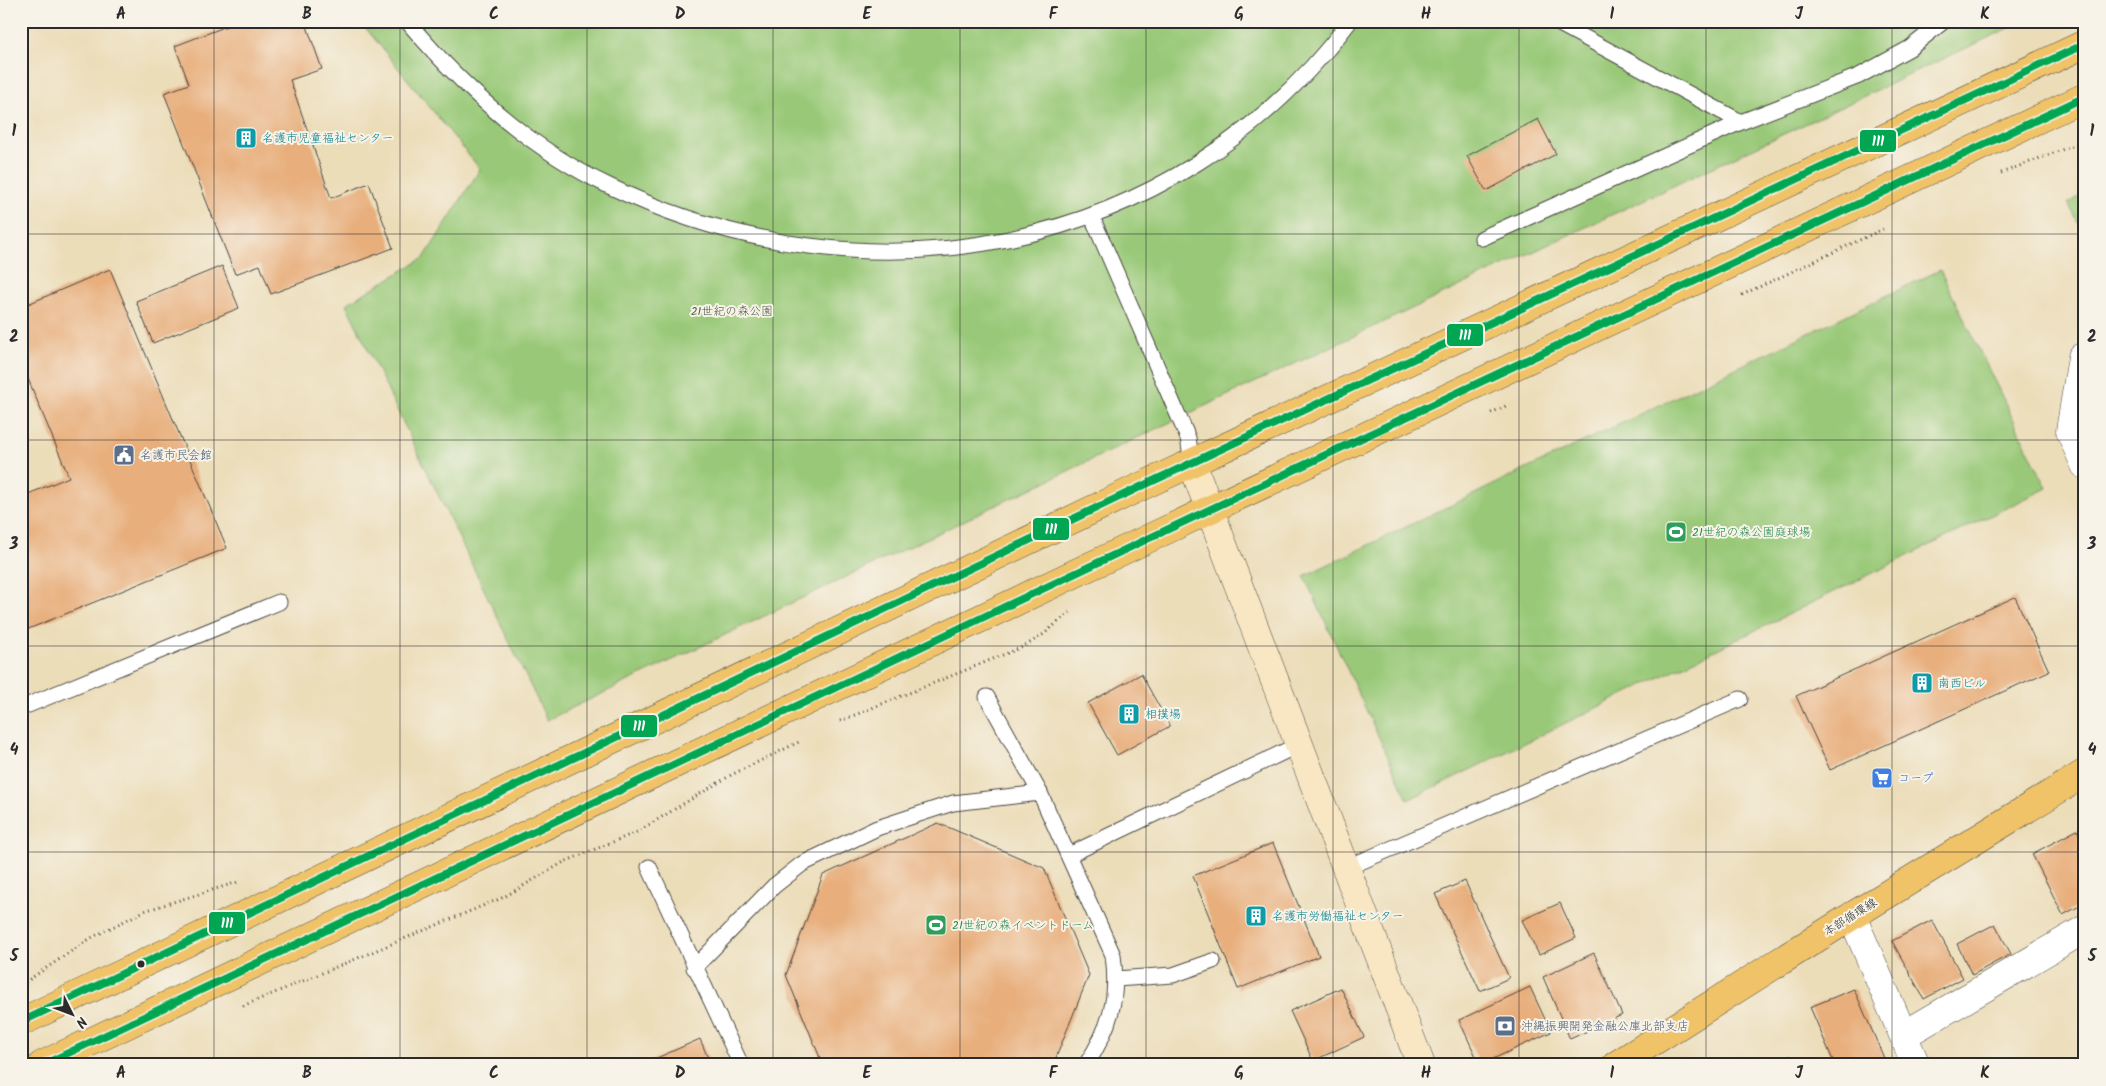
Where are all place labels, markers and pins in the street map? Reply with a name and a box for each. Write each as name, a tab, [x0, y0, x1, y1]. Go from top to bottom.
building icon: 名護市児童福祉センター	[234, 126, 258, 150]
place label: 名護市児童福祉センター	[262, 129, 394, 148]
public building icon: 名護市民会館	[112, 443, 136, 467]
place label: 名護市民会館	[140, 446, 212, 465]
sports icon: 21世紀の森公園庭球場	[1664, 520, 1688, 544]
place label: 21世紀の森公園庭球場	[1692, 523, 1811, 542]
building icon: 南西ビル	[1910, 671, 1934, 695]
place label: 南西ビル	[1938, 674, 1986, 693]
building icon: 相撲場	[1117, 702, 1141, 726]
place label: 相撲場	[1145, 705, 1181, 724]
supermarket icon: コープ	[1870, 766, 1894, 790]
place label: コープ	[1898, 769, 1934, 788]
building icon: 名護市労働福祉センター	[1244, 904, 1268, 928]
place label: 名護市労働福祉センター	[1272, 907, 1404, 926]
sports icon: 21世紀の森イベントドーム	[924, 913, 948, 937]
place label: 21世紀の森イベントドーム	[952, 916, 1094, 935]
unlabelled marker	[136, 959, 146, 969]
bank icon: 沖縄振興開発金融公庫北部支店	[1493, 1014, 1517, 1038]
place label: 沖縄振興開発金融公庫北部支店	[1521, 1017, 1689, 1036]

